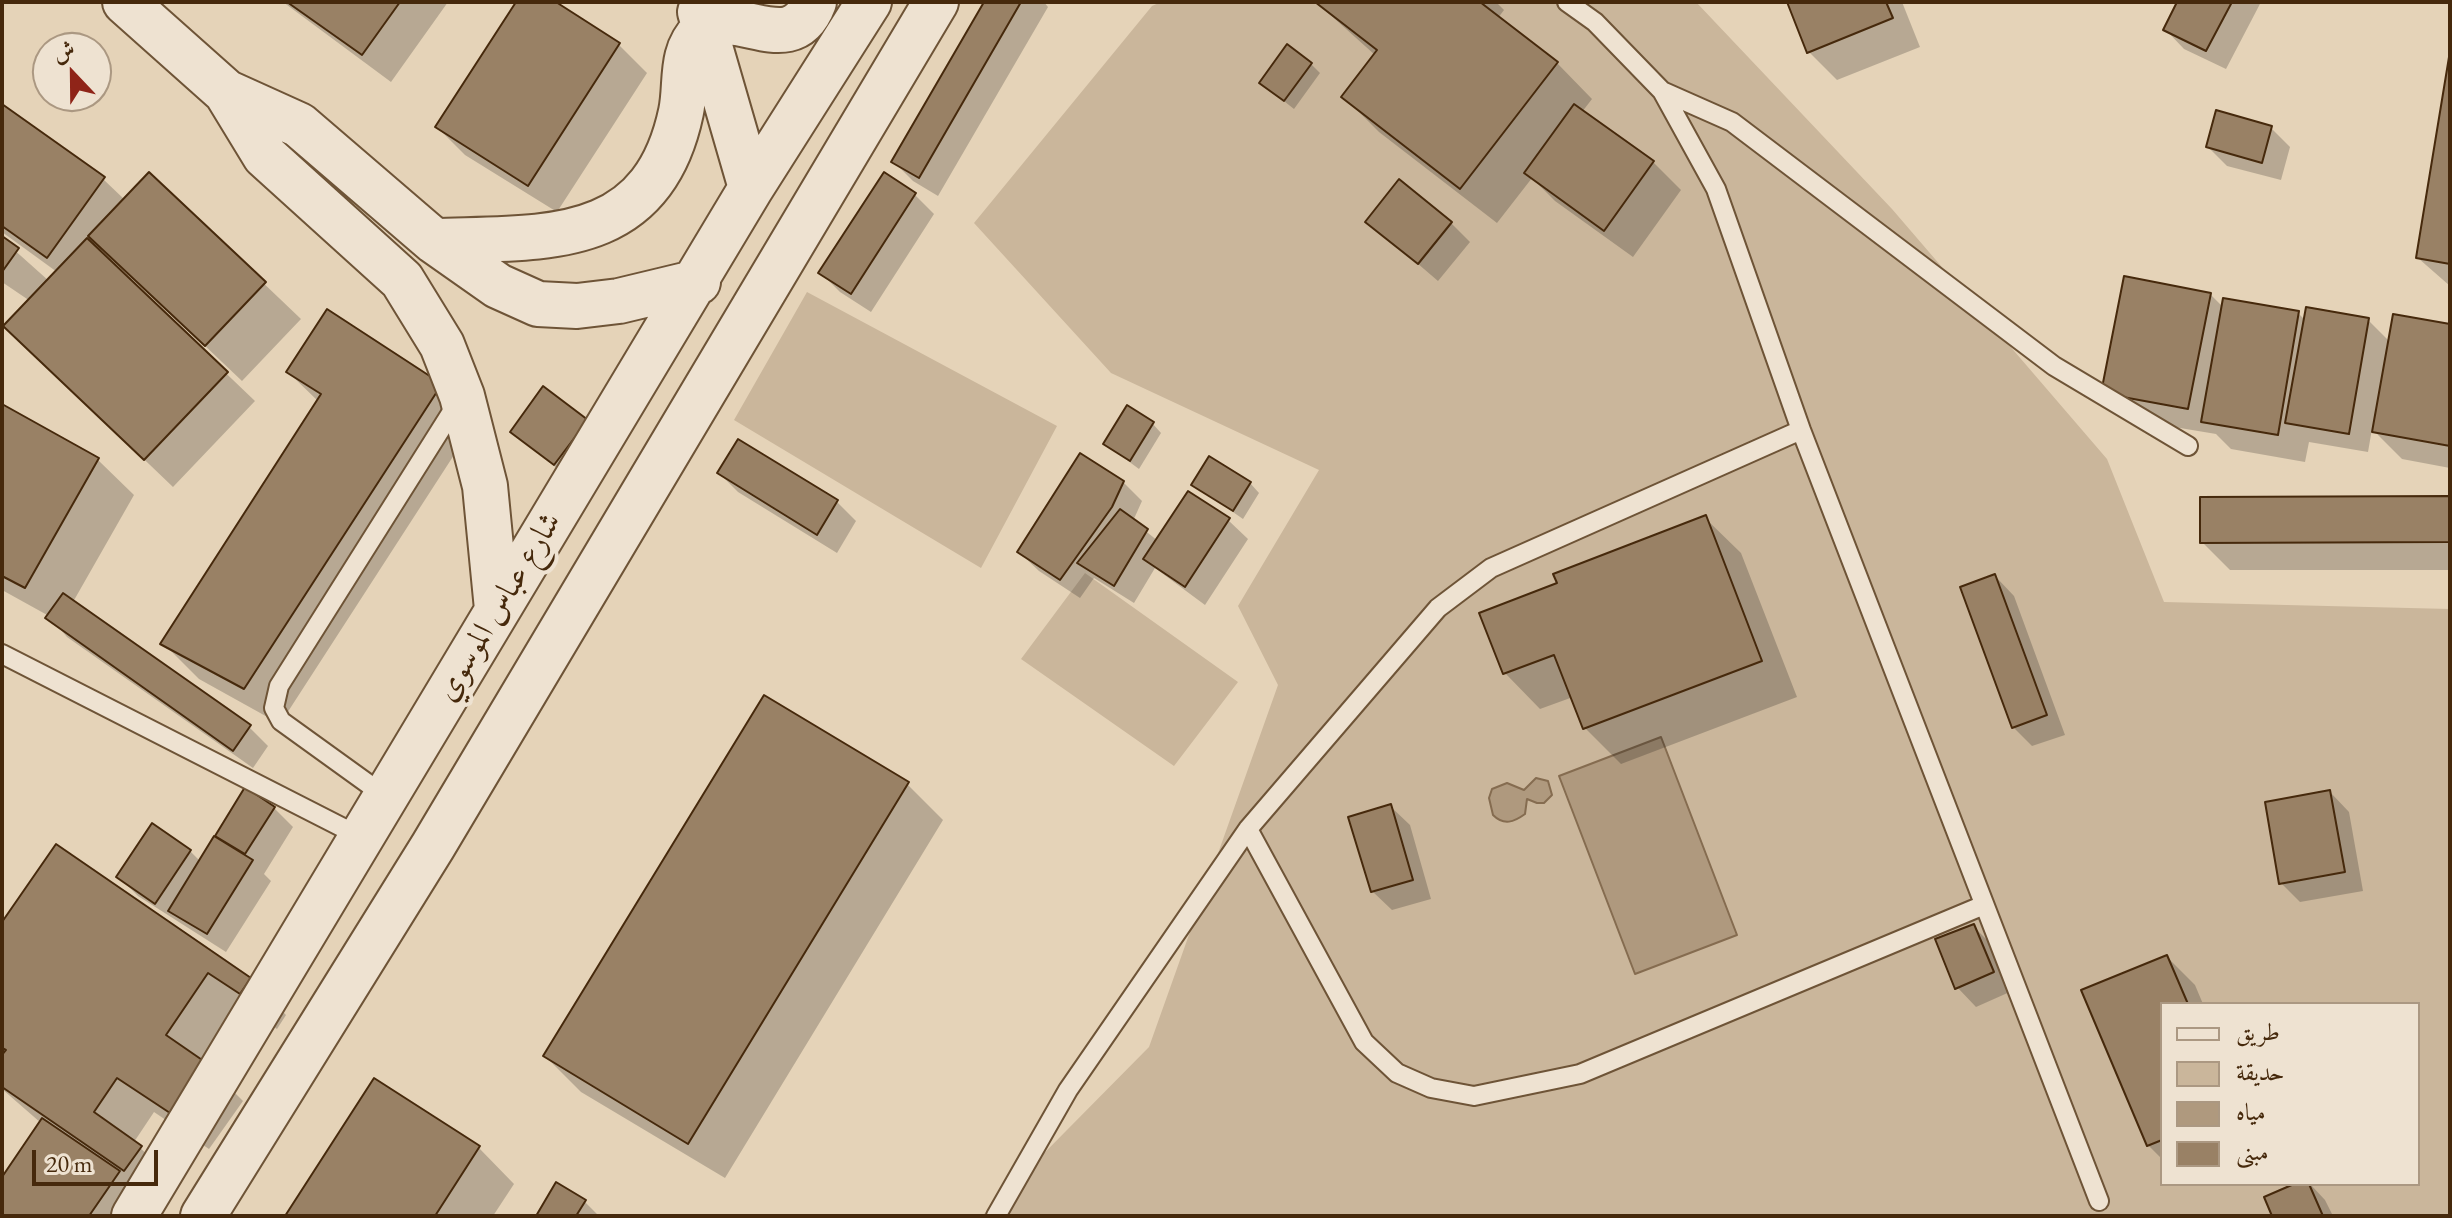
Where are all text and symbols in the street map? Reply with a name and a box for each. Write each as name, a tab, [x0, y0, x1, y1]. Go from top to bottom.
north arrow	[32, 32, 112, 112]
text: ش	[48, 34, 79, 69]
street label: شارع عباس الموسوي	[428, 506, 570, 708]
legend	[2160, 1002, 2420, 1186]
text: طريق	[2236, 1016, 2280, 1047]
text: حديقة	[2236, 1056, 2285, 1087]
text: مياه	[2236, 1096, 2266, 1127]
scale bar	[36, 1134, 162, 1184]
text: مبنى	[2236, 1136, 2269, 1167]
text: 20 m	[46, 1148, 93, 1179]

